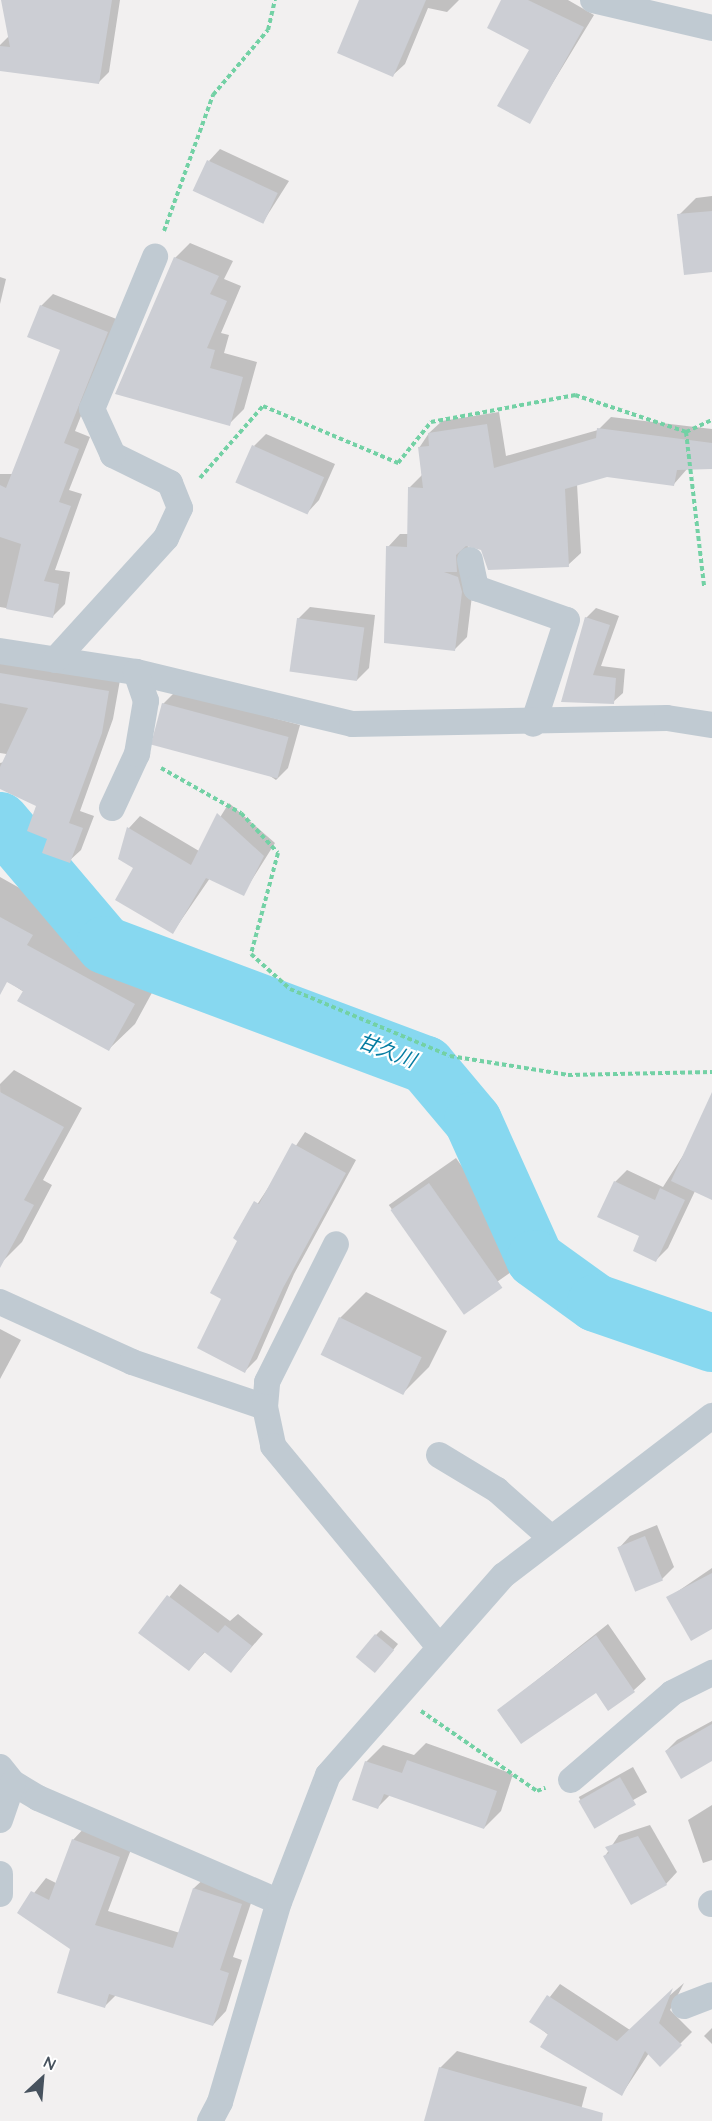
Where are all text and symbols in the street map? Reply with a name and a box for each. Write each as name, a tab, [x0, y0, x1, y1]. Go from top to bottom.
water label: 甘久川	[355, 1028, 419, 1072]
north arrow	[12, 2049, 72, 2109]
text: N	[40, 2051, 60, 2074]

